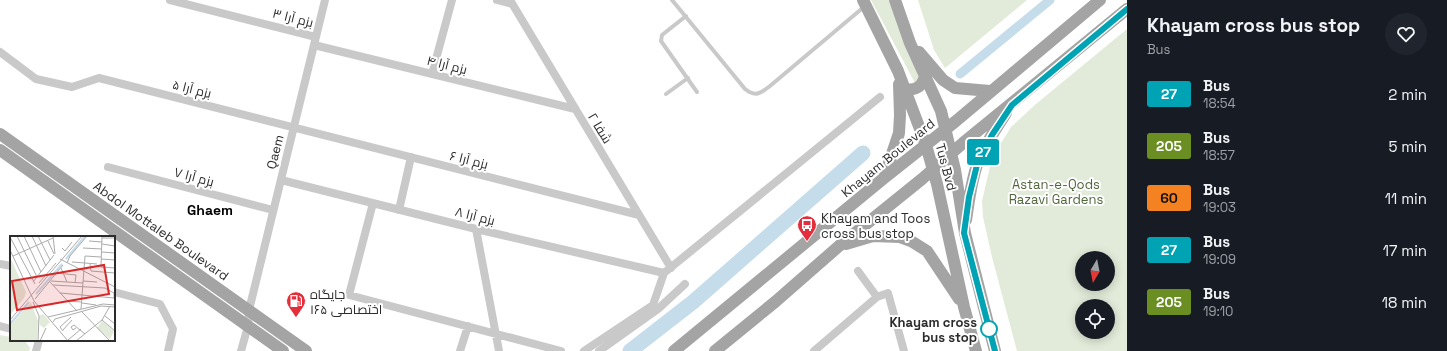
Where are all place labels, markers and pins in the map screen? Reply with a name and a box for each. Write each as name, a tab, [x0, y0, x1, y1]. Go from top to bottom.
place label: Khayam and Toos cross bus stop	[821, 210, 930, 242]
bus stop icon: Khayam and Toos cross bus stop	[796, 214, 818, 242]
place label: جایگاه اختصاصی ۱۶۵	[310, 286, 382, 318]
fuel station icon: جایگاه اختصاصی ۱۶۵	[285, 290, 307, 318]
place label: Khayam cross bus stop	[889, 314, 977, 346]
marker: Khayam cross bus stop	[980, 320, 998, 338]

